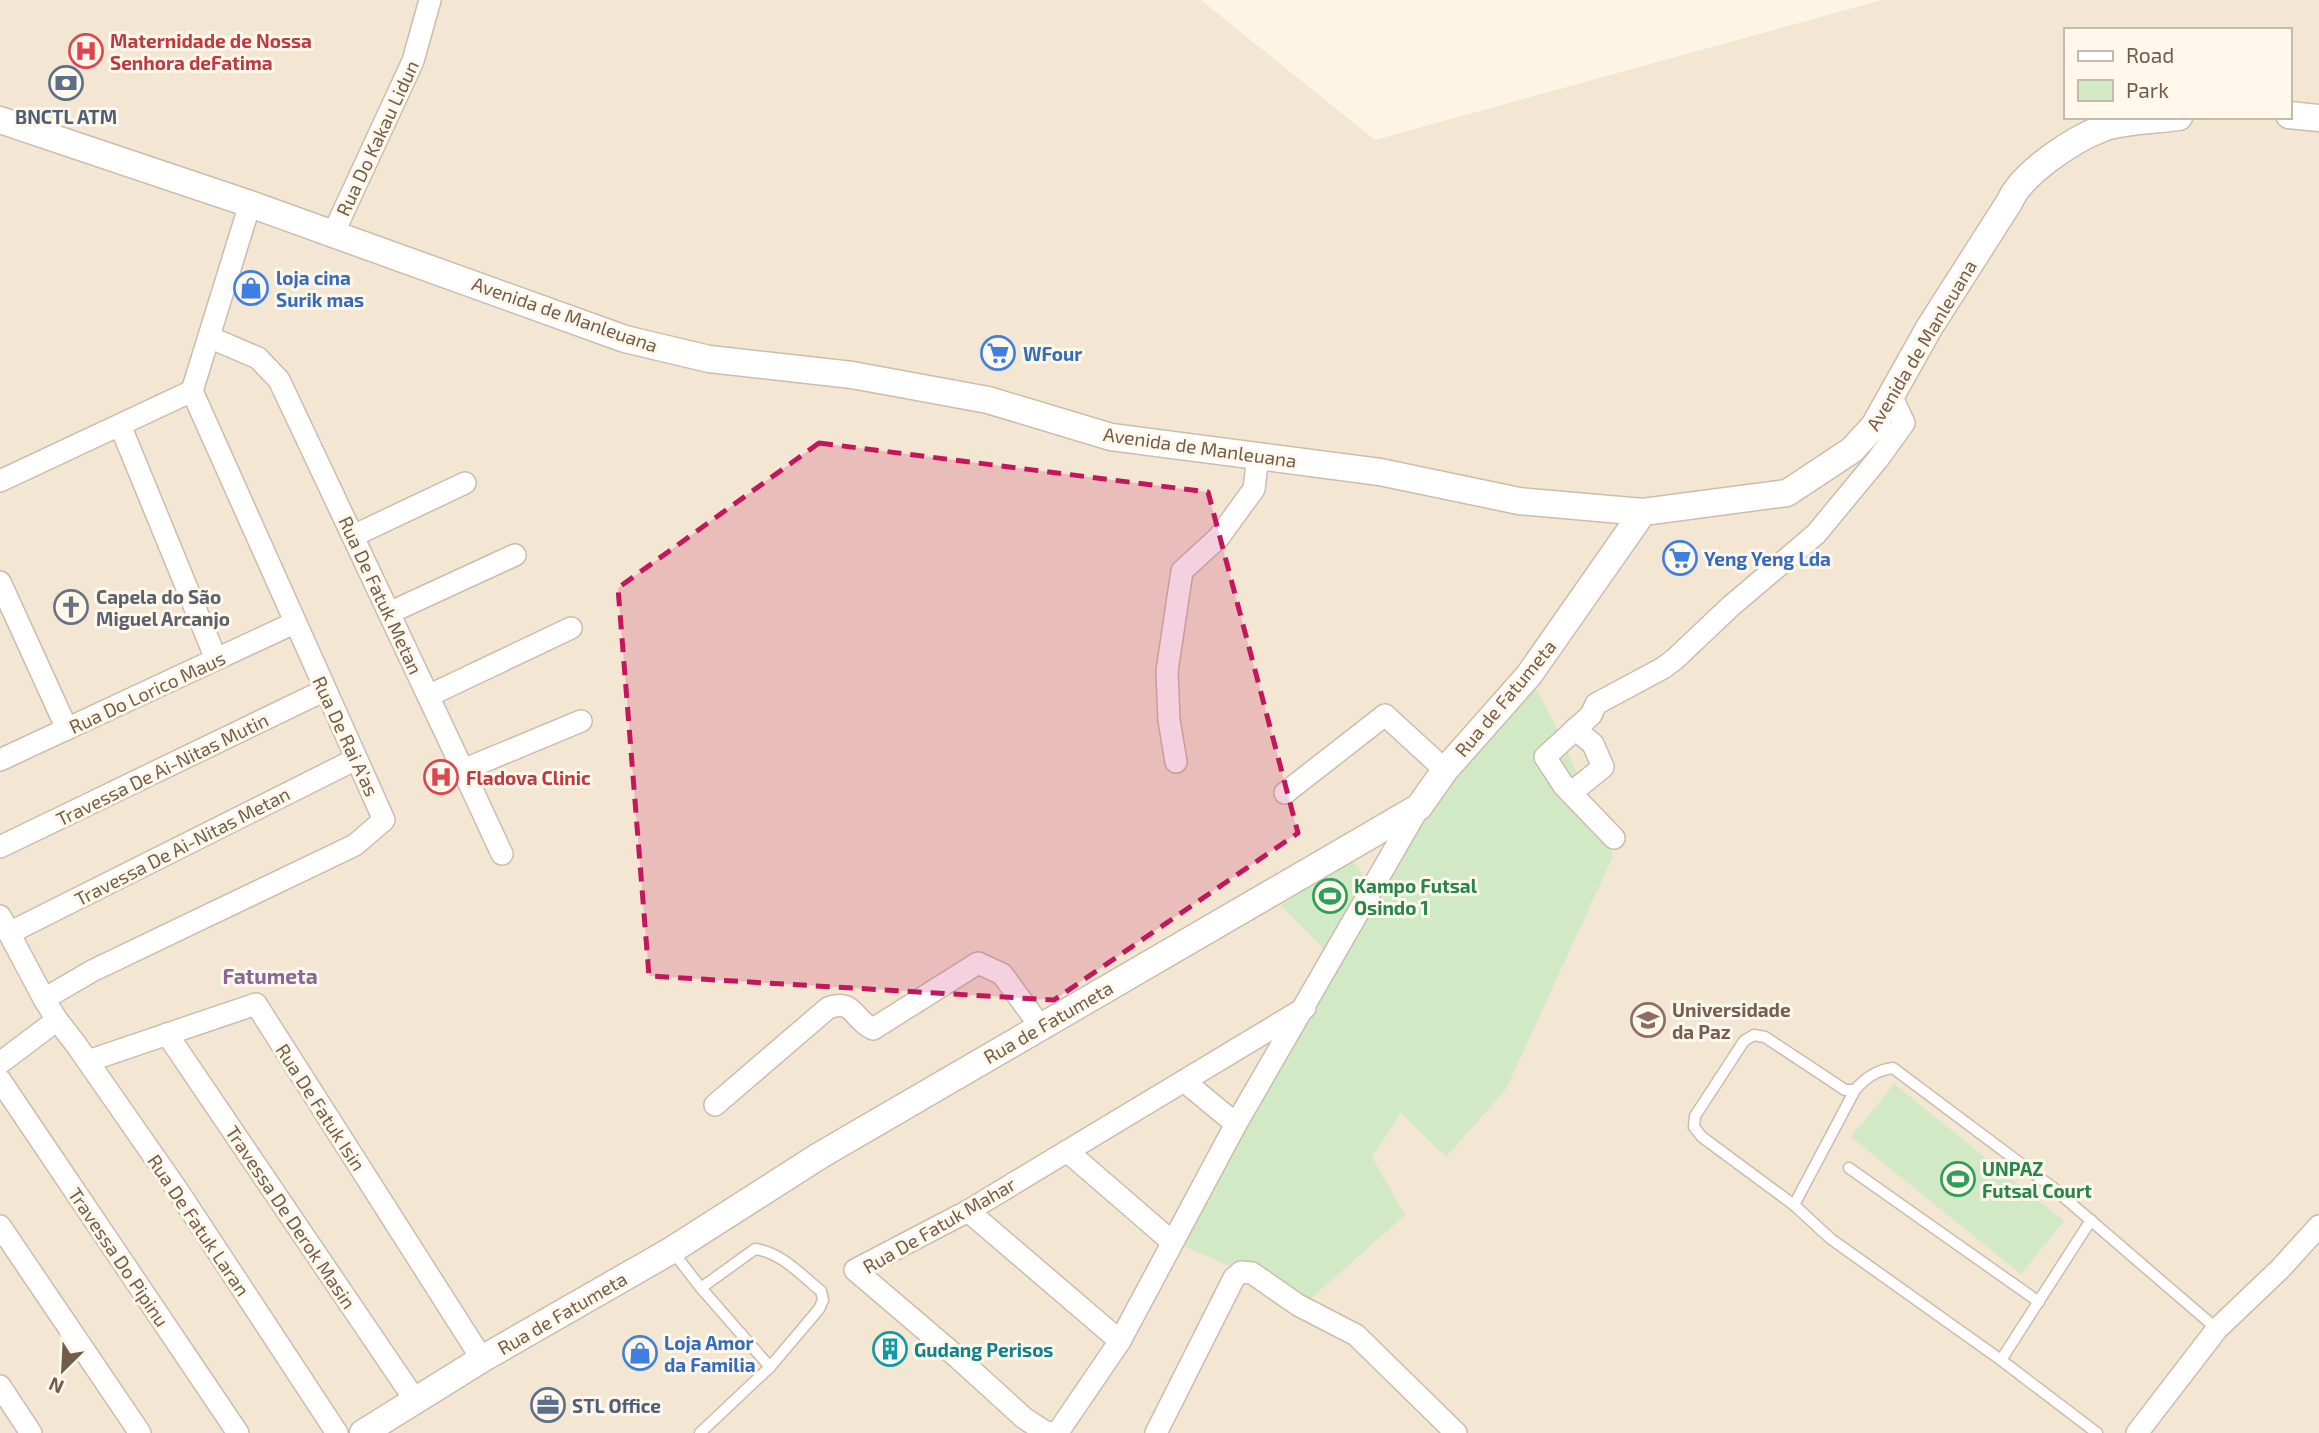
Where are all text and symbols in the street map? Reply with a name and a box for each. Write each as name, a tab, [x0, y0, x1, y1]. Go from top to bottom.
legend	[2064, 28, 2291, 119]
place label: Maternidade de Nossa Senhora deFatima	[110, 29, 312, 74]
hospital icon: Maternidade de Nossa Senhora deFatima	[67, 32, 105, 70]
text: Road	[2126, 42, 2174, 67]
street label: Rua Do Kakau Lidun	[331, 57, 423, 219]
bank icon: BNCTL ATM	[47, 64, 85, 102]
text: Park	[2126, 77, 2169, 102]
place label: BNCTL ATM	[15, 105, 117, 128]
street label: Avenida de Manleuana	[1861, 256, 1981, 434]
place label: loja cina Surik mas	[276, 266, 364, 311]
shop icon: loja cina Surik mas	[232, 269, 270, 307]
street label: Avenida de Manleuana	[469, 271, 661, 357]
supermarket icon: WFour	[979, 334, 1017, 372]
place label: WFour	[1023, 342, 1082, 365]
street label: Avenida de Manleuana	[1102, 422, 1298, 472]
street label: Rua De Fatuk Metan	[334, 512, 428, 678]
supermarket icon: Yeng Yeng Lda	[1661, 539, 1699, 577]
place label: Yeng Yeng Lda	[1704, 547, 1831, 570]
place label: Capela do São Miguel Arcanjo	[96, 585, 230, 630]
church icon: Capela do São Miguel Arcanjo	[52, 588, 90, 626]
street label: Rua de Fatumeta	[1449, 635, 1561, 761]
street label: Rua Do Lorico Maus	[65, 646, 229, 738]
street label: Rua De Rai A’as	[308, 672, 384, 800]
street label: Travessa De Ai-Nitas Mutin	[52, 708, 272, 830]
hospital icon: Fladova Clinic	[422, 758, 460, 796]
place label: Fladova Clinic	[466, 766, 591, 789]
street label: Travessa De Ai-Nitas Metan	[71, 782, 293, 910]
place label: Kampo Futsal Osindo 1	[1354, 874, 1478, 919]
sports icon: Kampo Futsal Osindo 1	[1311, 877, 1349, 915]
district label: Fatumeta	[222, 963, 318, 988]
street label: Rua de Fatumeta	[979, 976, 1117, 1068]
place label: Universidade da Paz	[1672, 998, 1791, 1043]
school or university icon: Universidade da Paz	[1629, 1001, 1667, 1039]
street label: Rua De Fatuk Isin	[271, 1039, 371, 1175]
street label: Travessa De Derok Masin	[221, 1121, 361, 1313]
street label: Rua De Fatuk Laran	[143, 1150, 255, 1300]
place label: UNPAZ Futsal Court	[1982, 1157, 2092, 1202]
sports icon: UNPAZ Futsal Court	[1939, 1160, 1977, 1198]
street label: Rua De Fatuk Mahar	[859, 1172, 1020, 1278]
street label: Travessa Do Pipinu	[64, 1183, 174, 1331]
street label: Rua de Fatumeta	[493, 1267, 631, 1359]
building icon: Gudang Perisos	[871, 1330, 909, 1368]
place label: Loja Amor da Familia	[664, 1331, 756, 1376]
shop icon: Loja Amor da Familia	[621, 1334, 659, 1372]
north arrow	[28, 1335, 98, 1405]
place label: Gudang Perisos	[914, 1338, 1053, 1361]
text: N	[45, 1373, 67, 1399]
office icon: STL Office	[529, 1386, 567, 1424]
place label: STL Office	[572, 1394, 661, 1417]

